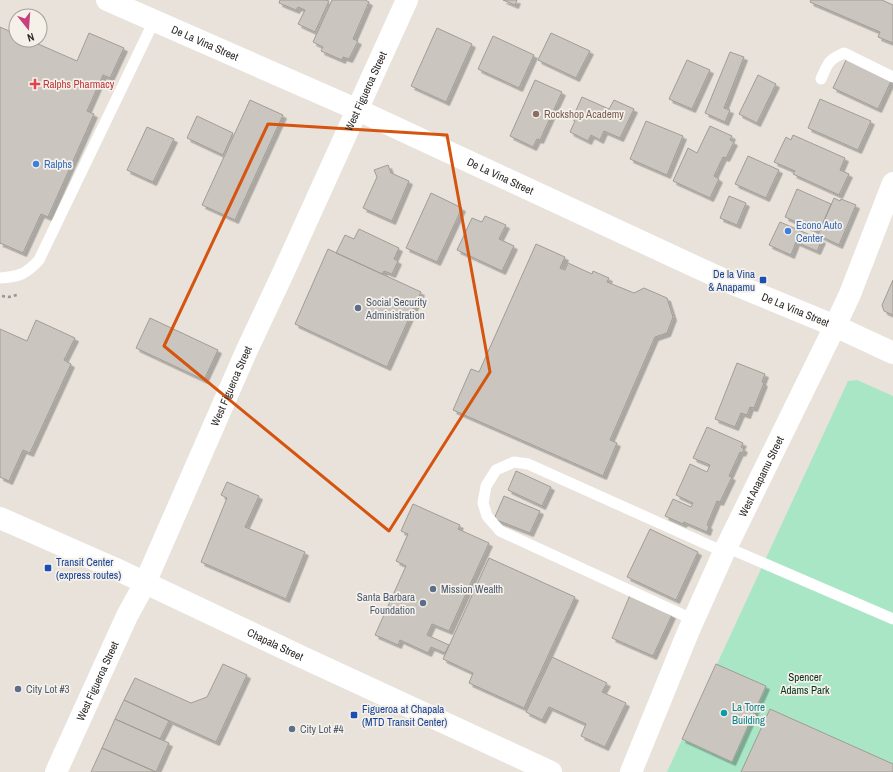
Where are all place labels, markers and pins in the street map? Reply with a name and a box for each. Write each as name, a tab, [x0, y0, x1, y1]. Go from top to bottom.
place label: Ralphs Pharmacy	[43, 77, 115, 91]
marker: Ralphs Pharmacy	[30, 79, 40, 89]
place label: Rockshop Academy	[544, 107, 624, 121]
marker: Rockshop Academy	[531, 109, 541, 119]
place label: Ralphs	[44, 157, 73, 171]
marker: Ralphs	[31, 159, 41, 169]
place label: Econo Auto Center	[796, 218, 842, 245]
marker: Econo Auto Center	[783, 226, 793, 236]
place label: De la Vina & Anapamu	[708, 267, 755, 294]
marker: De la Vina & Anapamu	[758, 275, 768, 285]
place label: Social Security Administration	[365, 295, 427, 322]
marker: Social Security Administration	[353, 303, 363, 313]
place label: Transit Center (express routes)	[56, 555, 121, 582]
marker: Transit Center (express routes)	[43, 563, 53, 573]
place label: Mission Wealth	[441, 582, 503, 596]
marker: Mission Wealth	[428, 584, 438, 594]
place label: Santa Barbara Foundation	[357, 590, 415, 617]
marker: Santa Barbara Foundation	[418, 598, 428, 608]
place label: City Lot #3	[26, 682, 70, 696]
marker: City Lot #3	[13, 684, 23, 694]
place label: La Torre Building	[732, 700, 765, 727]
place label: Figueroa at Chapala (MTD Transit Center)	[362, 702, 447, 729]
marker: La Torre Building	[719, 708, 729, 718]
marker: Figueroa at Chapala (MTD Transit Center)	[349, 710, 359, 720]
place label: City Lot #4	[300, 722, 344, 736]
marker: City Lot #4	[287, 724, 297, 734]

